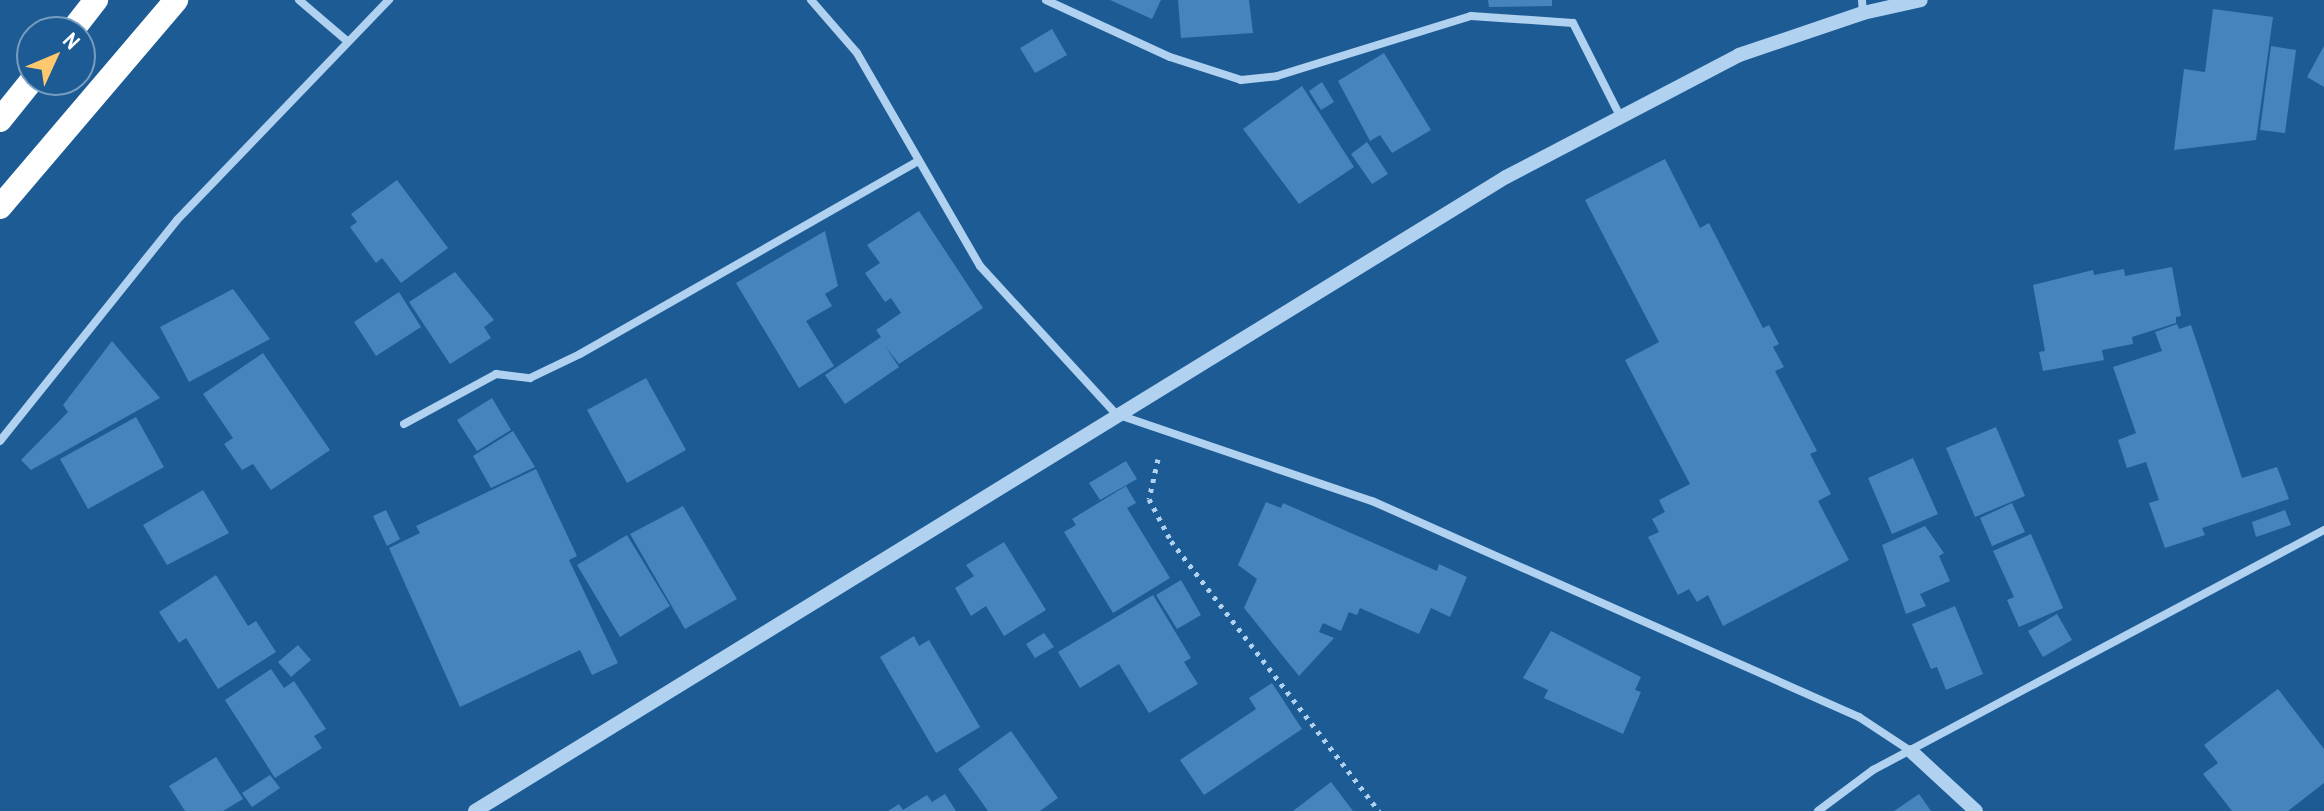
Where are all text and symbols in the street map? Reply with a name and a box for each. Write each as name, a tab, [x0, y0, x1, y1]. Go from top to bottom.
north arrow	[16, 16, 96, 96]
text: N	[57, 26, 87, 56]

